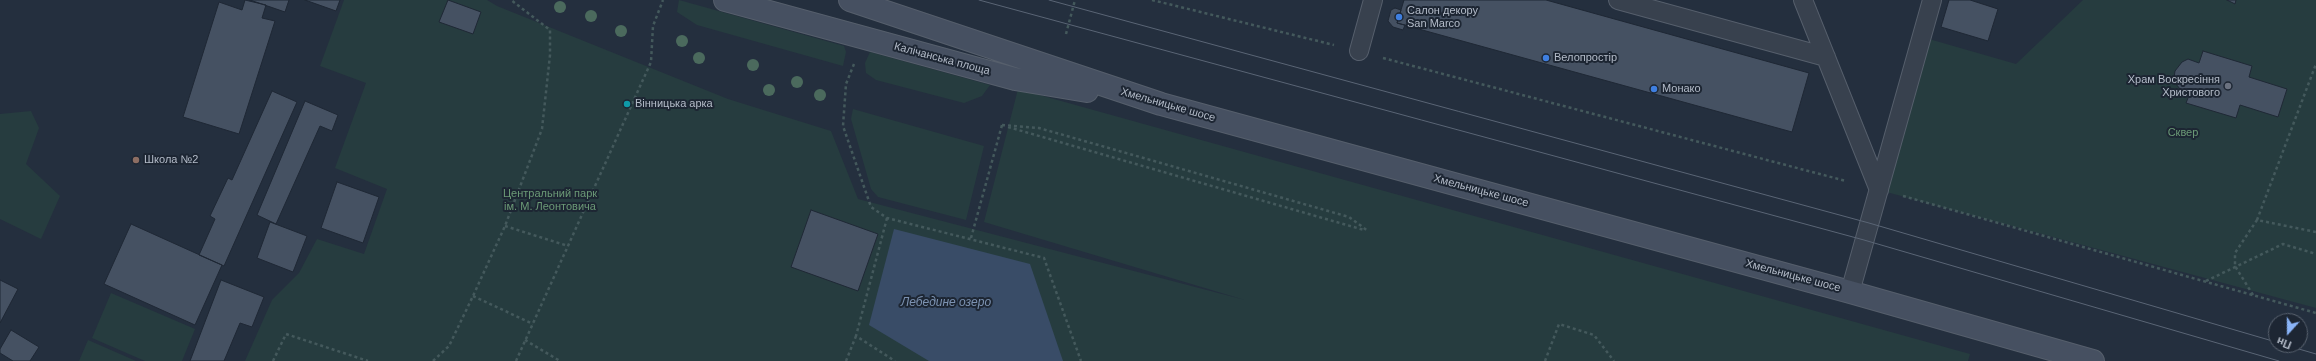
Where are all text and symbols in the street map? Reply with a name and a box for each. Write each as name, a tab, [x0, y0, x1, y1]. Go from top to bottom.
place label: Салон декору San Marco	[1407, 4, 1478, 30]
marker: Салон декору San Marco	[1394, 12, 1404, 22]
street label: Калічанська площа	[893, 40, 991, 78]
place label: Велопростір	[1554, 51, 1617, 65]
marker: Велопростір	[1541, 53, 1551, 63]
place label: Храм Воскресіння Христового	[2128, 73, 2220, 99]
marker: Храм Воскресіння Христового	[2223, 81, 2233, 91]
place label: Монако	[1662, 82, 1701, 96]
marker: Монако	[1649, 84, 1659, 94]
street label: Хмельницьке шосе	[1119, 85, 1217, 125]
place label: Вінницька арка	[635, 97, 713, 111]
marker: Вінницька арка	[622, 99, 632, 109]
park label: Сквер	[2168, 126, 2198, 140]
place label: Школа №2	[144, 153, 198, 167]
marker: Школа №2	[131, 155, 141, 165]
street label: Хмельницьке шосе	[1432, 172, 1530, 210]
park label: Центральний парк ім. М. Леонтовича	[503, 187, 597, 213]
street label: Хмельницьке шосе	[1744, 257, 1842, 295]
water label: Лебедине озеро	[901, 296, 991, 310]
north arrow	[2268, 313, 2308, 353]
text: Пн	[2275, 335, 2293, 351]

